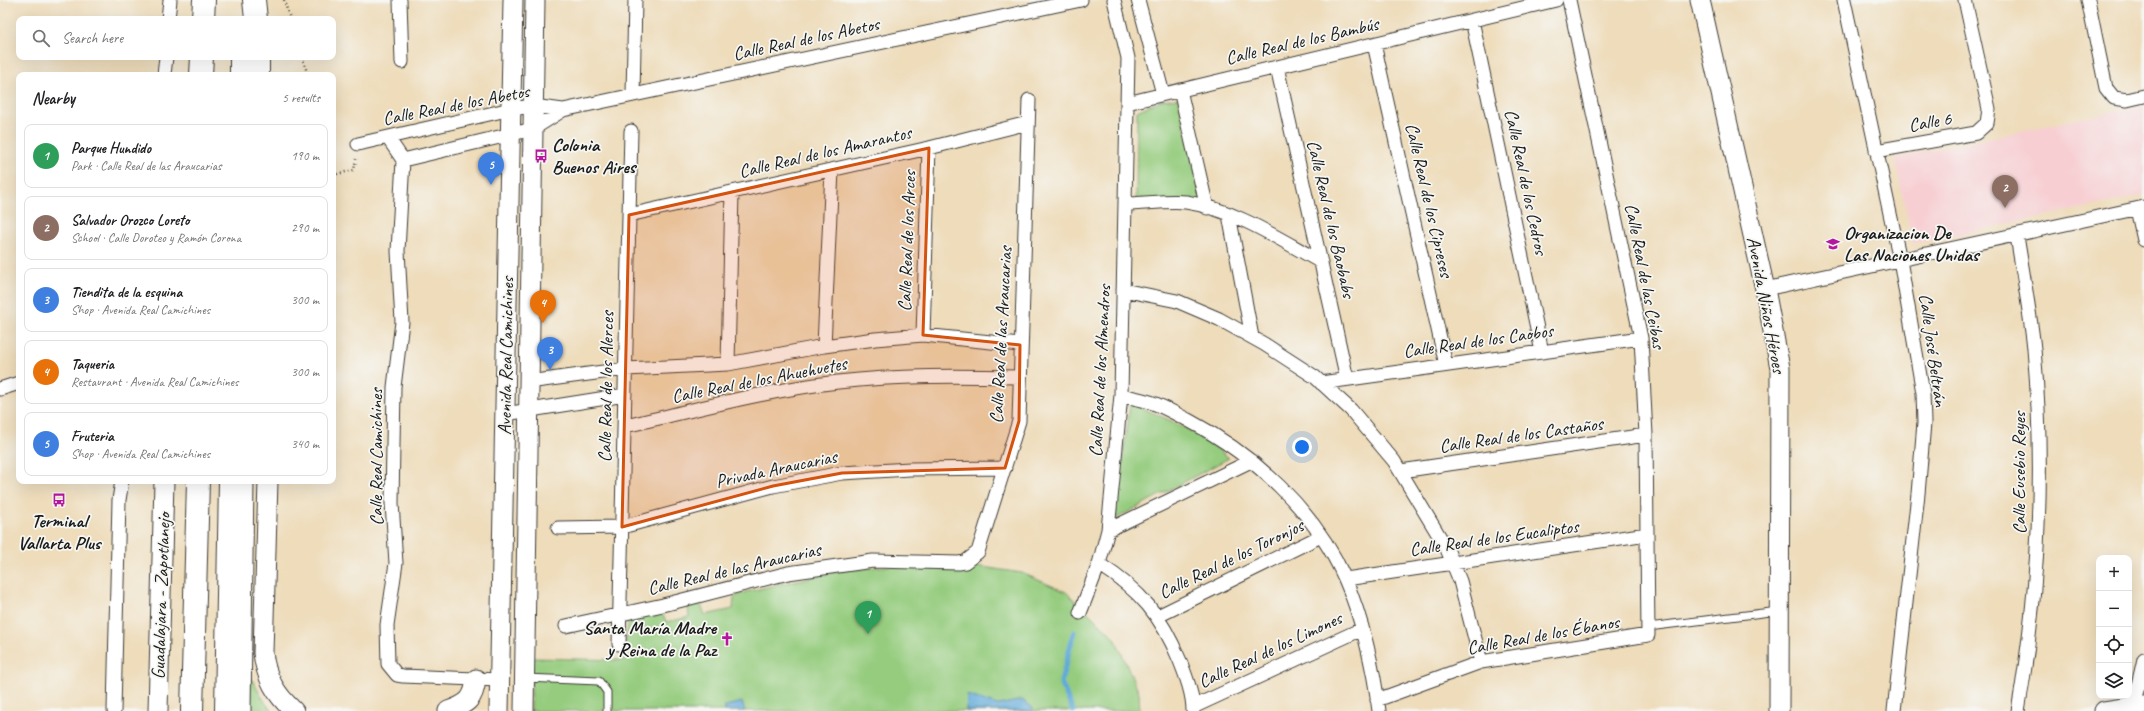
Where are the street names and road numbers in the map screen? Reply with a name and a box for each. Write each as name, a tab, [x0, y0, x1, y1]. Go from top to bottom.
street label: Calle Real de los Abetos	[731, 11, 883, 66]
street label: Calle Real de los Bambús	[1223, 11, 1383, 70]
street label: Calle Real de los Abetos	[381, 79, 533, 131]
street label: Calle 6	[1907, 106, 1955, 138]
street label: Calle Real de los Cedros	[1499, 107, 1553, 258]
street label: Calle Real de los Amarantos	[736, 120, 915, 184]
street label: Calle Real de los Cipreses	[1400, 121, 1459, 282]
street label: Calle Real de los Baobabs	[1301, 138, 1361, 302]
street label: Calle Real de los Arces	[893, 169, 922, 312]
street label: Calle Real de las Ceibas	[1619, 201, 1671, 352]
street label: Avenida Niños Héroes	[1741, 235, 1791, 377]
street label: Calle Real de las Araucarias	[984, 244, 1018, 424]
street label: Avenida Real Camichines	[493, 275, 519, 435]
street label: Calle Real de los Almendros	[1084, 283, 1117, 458]
street label: Calle José Beltrán	[1913, 292, 1953, 408]
street label: Calle Real de los Alerces	[593, 309, 619, 463]
street label: Calle Real de los Caobos	[1402, 318, 1556, 363]
street label: Calle Real de los Ahuehuetes	[669, 351, 851, 409]
street label: Calle Real Camichines	[364, 387, 388, 526]
street label: Calle Eusebio Reyes	[2007, 410, 2031, 534]
street label: Calle Real de los Castaños	[1438, 411, 1607, 458]
street label: Privada Araucarias	[713, 444, 841, 494]
street label: Guadalajara - Zapotlanejo	[146, 510, 176, 680]
street label: Calle Real de los Toronjos	[1155, 512, 1310, 604]
street label: Calle Real de los Eucaliptos	[1408, 514, 1581, 562]
street label: Calle Real de las Araucarias	[645, 537, 825, 601]
street label: Calle Real de los Limones	[1194, 606, 1347, 694]
street label: Calle Real de los Ébanos	[1465, 610, 1622, 660]

